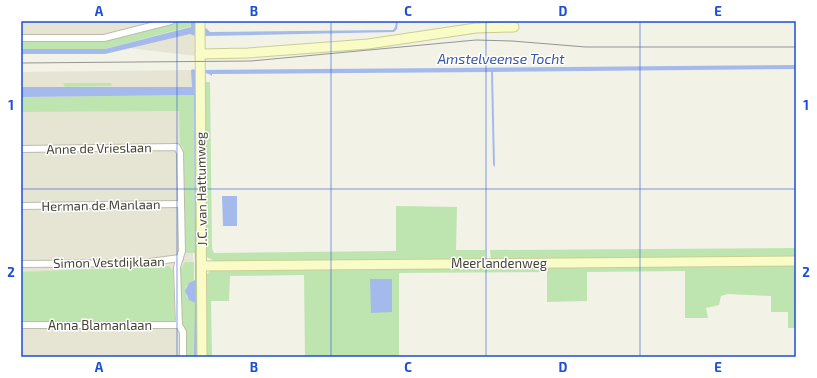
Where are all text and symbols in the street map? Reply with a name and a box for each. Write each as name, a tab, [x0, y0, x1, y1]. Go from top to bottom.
text: A	[95, 3, 104, 19]
text: B	[250, 3, 258, 19]
text: C	[404, 3, 412, 19]
text: D	[559, 3, 568, 19]
text: E	[714, 3, 722, 19]
water label: Amstelveense Tocht	[436, 50, 565, 67]
text: 1	[8, 97, 14, 113]
text: 1	[803, 97, 809, 113]
street label: J.C. van Hattumweg	[192, 132, 210, 246]
street label: Anne de Vrieslaan	[46, 139, 152, 157]
street label: Herman de Manlaan	[41, 196, 161, 214]
street label: Simon Vestdijklaan	[53, 253, 165, 271]
street label: Meerlandenweg	[451, 255, 547, 271]
text: 2	[7, 264, 15, 280]
text: 2	[802, 264, 810, 280]
street label: Anna Blamanlaan	[48, 317, 152, 333]
text: A	[95, 359, 104, 375]
text: B	[250, 359, 258, 375]
text: C	[404, 359, 412, 375]
text: D	[559, 359, 568, 375]
text: E	[714, 359, 722, 375]

